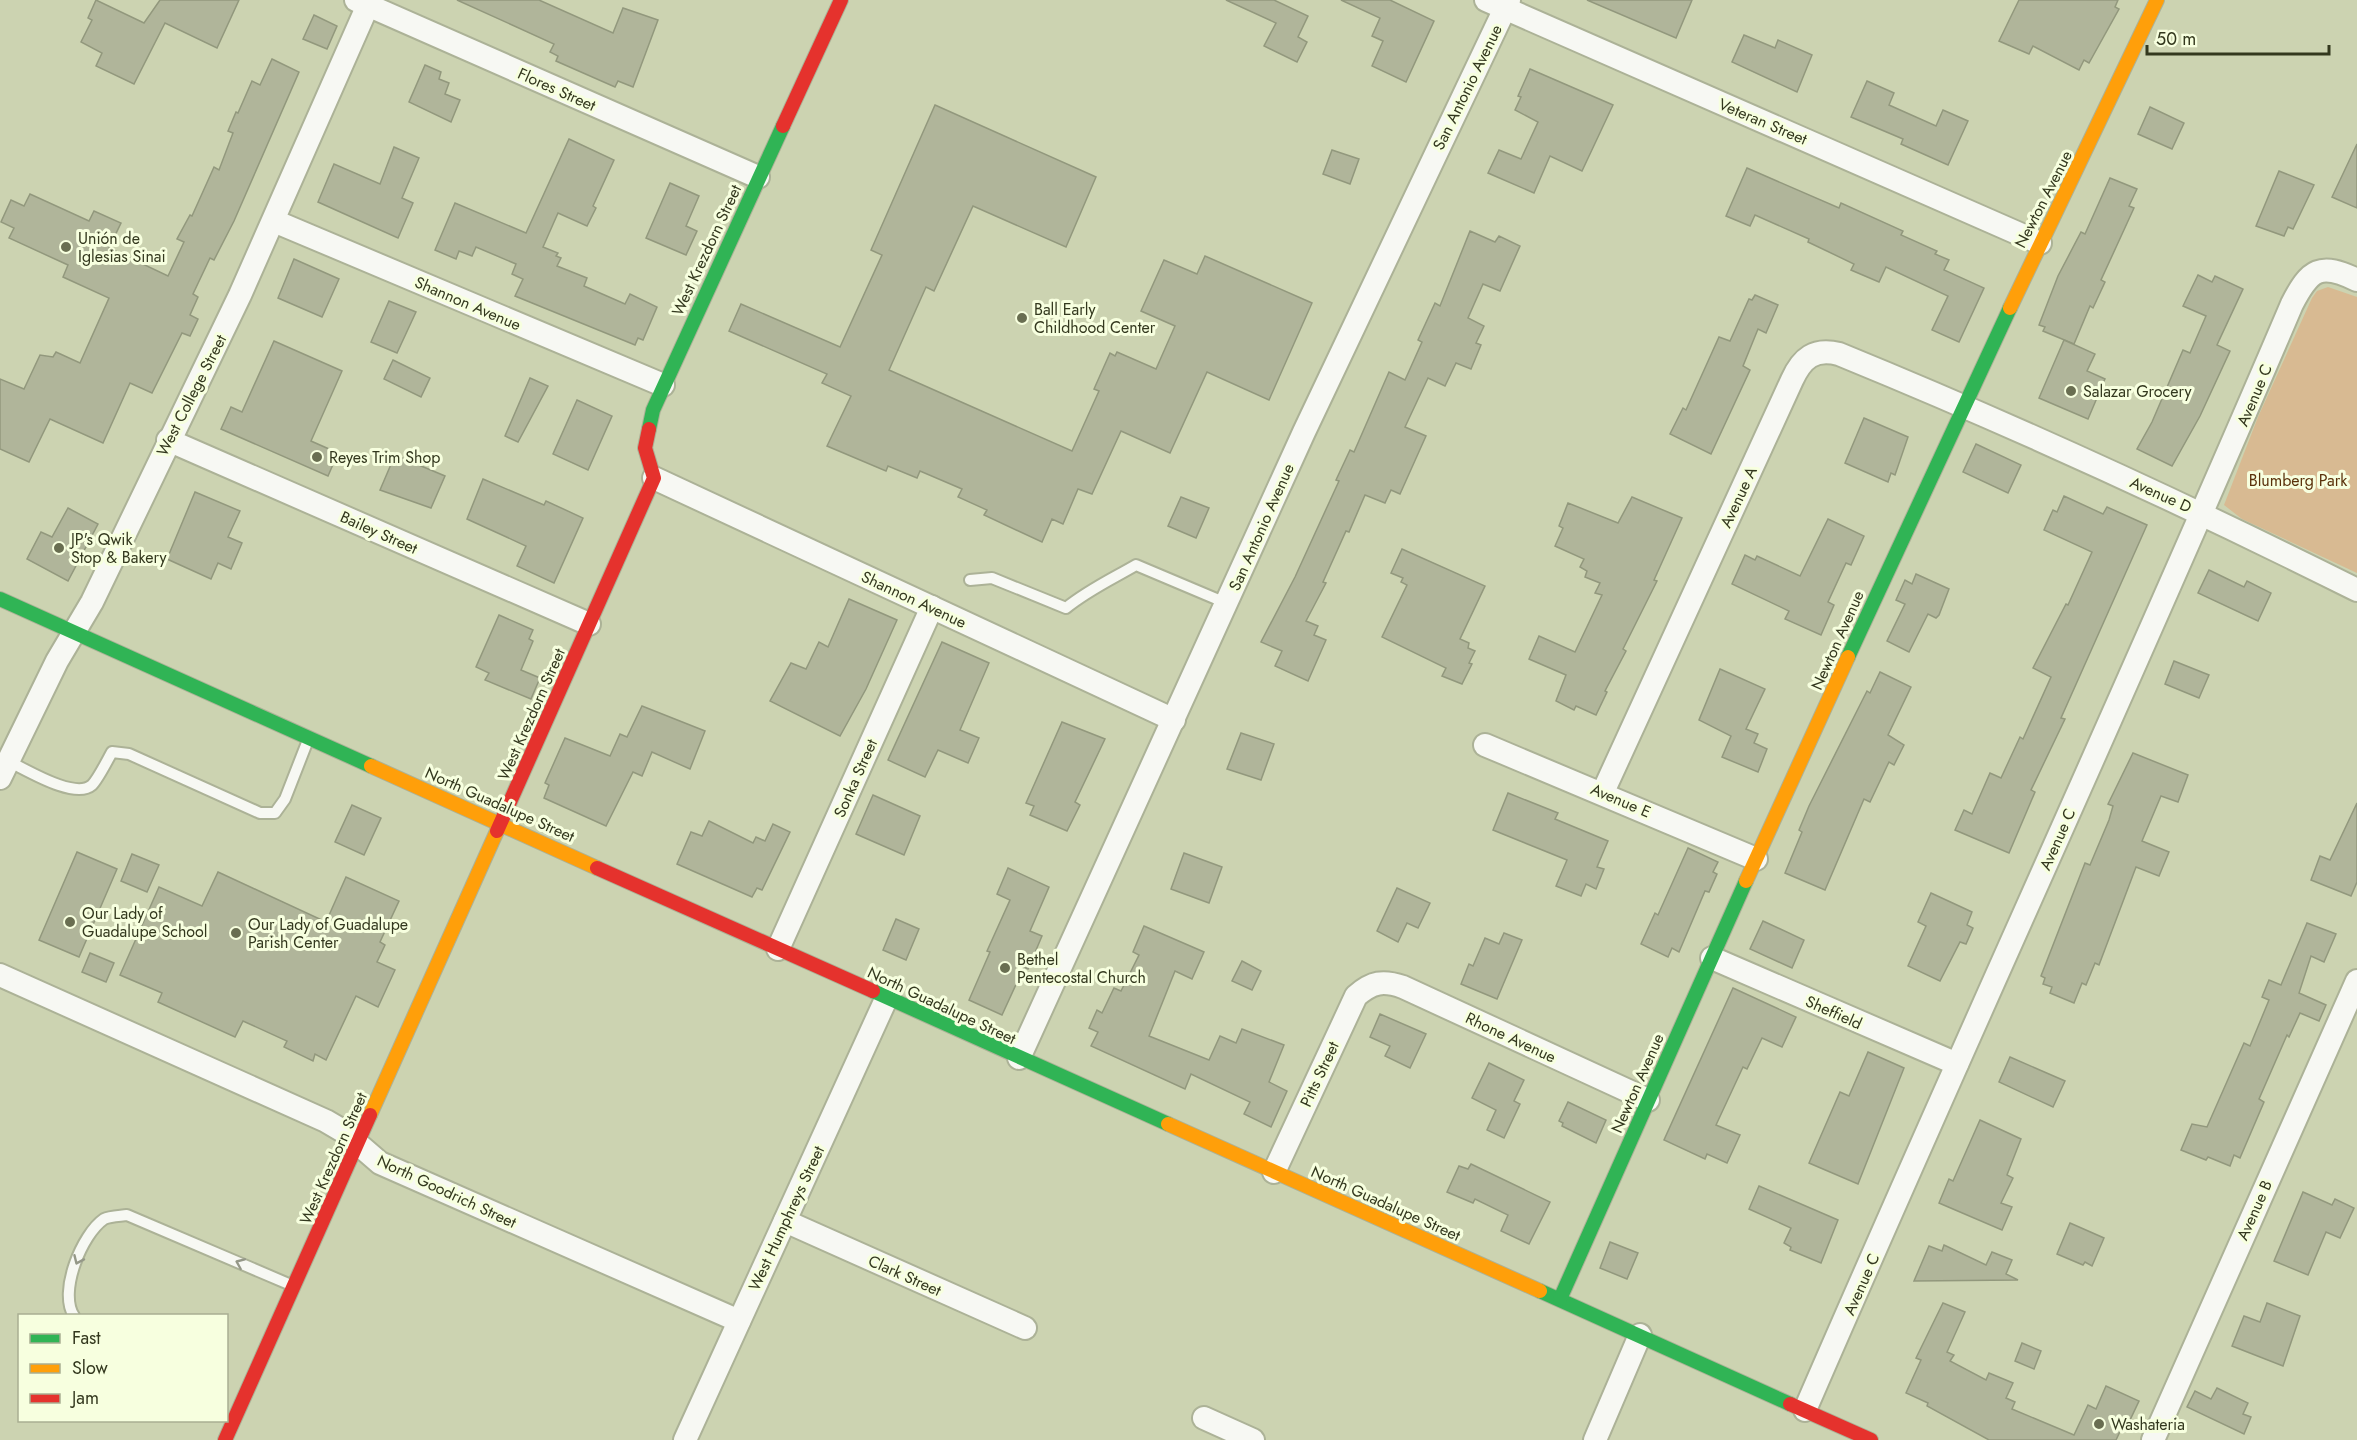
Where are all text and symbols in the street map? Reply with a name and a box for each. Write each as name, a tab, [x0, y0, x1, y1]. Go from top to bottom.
scale bar	[2147, 18, 2328, 56]
street label: San Antonio Avenue	[1427, 21, 1508, 154]
text: 50 m	[2156, 26, 2196, 52]
street label: Flores Street	[514, 62, 600, 117]
street label: Veteran Street	[1715, 92, 1811, 151]
street label: Newton Avenue	[2009, 146, 2078, 252]
street label: West Krezdorn Street	[666, 181, 747, 320]
place label: Unión de Iglesias Sinai	[78, 227, 166, 268]
marker: Unión de Iglesias Sinai	[59, 240, 73, 254]
street label: Shannon Avenue	[411, 271, 525, 336]
place label: Ball Early Childhood Center	[1034, 298, 1156, 339]
marker: Ball Early Childhood Center	[1015, 311, 1029, 325]
street label: West College Street	[151, 330, 232, 460]
street label: Avenue C	[2231, 361, 2278, 430]
place label: Salazar Grocery	[2083, 380, 2192, 403]
marker: Salazar Grocery	[2064, 384, 2078, 398]
place label: Reyes Trim Shop	[329, 446, 440, 469]
marker: Reyes Trim Shop	[310, 450, 324, 464]
street label: San Antonio Avenue	[1223, 460, 1300, 595]
street label: Avenue A	[1714, 462, 1763, 532]
park label: Blumberg Park	[2249, 469, 2348, 492]
street label: Avenue D	[2126, 471, 2196, 518]
street label: Bailey Street	[336, 505, 421, 560]
place label: JP's Qwik Stop & Bakery	[69, 528, 167, 569]
marker: JP's Qwik Stop & Bakery	[52, 541, 66, 555]
street label: Shannon Avenue	[858, 565, 970, 634]
street label: Newton Avenue	[1805, 587, 1870, 694]
street label: West Krezdorn Street	[492, 644, 571, 784]
street label: Sonka Street	[828, 735, 883, 821]
street label: North Guadalupe Street	[421, 761, 578, 848]
street label: Avenue E	[1587, 777, 1655, 823]
street label: Avenue C	[2034, 805, 2081, 874]
place label: Our Lady of Guadalupe School	[82, 902, 208, 943]
place label: Our Lady of Guadalupe Parish Center	[248, 913, 408, 954]
marker: Our Lady of Guadalupe School	[63, 915, 77, 929]
marker: Our Lady of Guadalupe Parish Center	[229, 926, 243, 940]
place label: Bethel Pentecostal Church	[1017, 948, 1146, 989]
street label: North Guadalupe Street	[864, 961, 1020, 1050]
marker: Bethel Pentecostal Church	[998, 961, 1012, 975]
street label: Sheffield	[1802, 990, 1866, 1035]
street label: Rhone Avenue	[1462, 1006, 1560, 1068]
street label: Newton Avenue	[1605, 1030, 1670, 1137]
street label: Pitts Street	[1294, 1037, 1345, 1111]
street label: West Krezdorn Street	[294, 1088, 373, 1228]
street label: West Humphreys Street	[743, 1142, 830, 1294]
street label: North Goodrich Street	[373, 1149, 520, 1234]
street label: North Guadalupe Street	[1307, 1160, 1464, 1247]
street label: Avenue B	[2231, 1176, 2278, 1244]
street label: Clark Street	[865, 1249, 945, 1302]
street label: Avenue C	[1838, 1250, 1885, 1319]
one-way arrow	[73, 1253, 85, 1264]
one-way arrow	[236, 1259, 247, 1271]
legend	[18, 1314, 228, 1422]
text: Fast	[72, 1325, 101, 1351]
text: Slow	[72, 1355, 109, 1381]
text: Jam	[70, 1385, 99, 1411]
place label: Washateria	[2111, 1413, 2185, 1436]
marker: Washateria	[2092, 1417, 2106, 1431]

